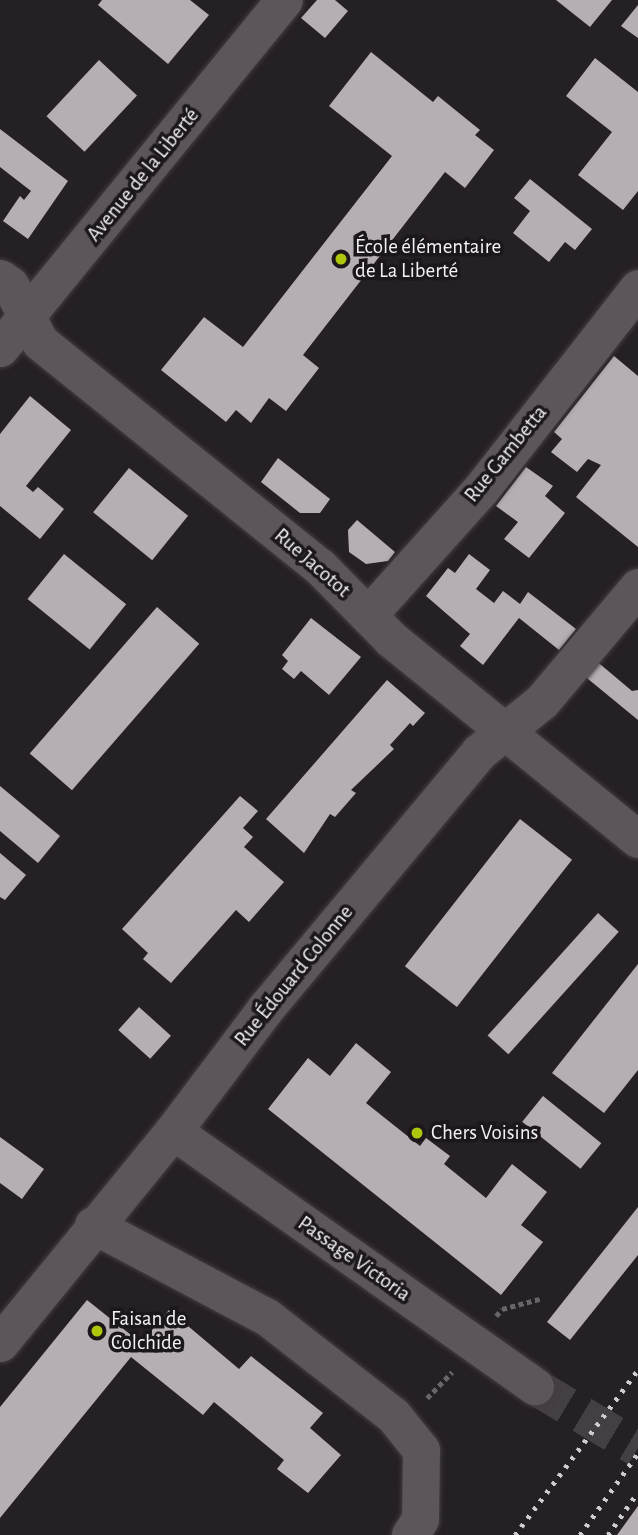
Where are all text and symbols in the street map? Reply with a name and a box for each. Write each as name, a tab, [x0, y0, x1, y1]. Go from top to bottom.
street label: Avenue de la Liberté	[82, 103, 204, 247]
place label: École élémentaire de La Liberté	[355, 234, 501, 284]
marker: École élémentaire de La Liberté	[333, 251, 349, 267]
street label: Rue Gambetta	[459, 400, 553, 508]
street label: Rue Jacotot	[269, 523, 355, 603]
street label: Rue Édouard Colonne	[229, 900, 359, 1052]
place label: Chers Voisins	[431, 1120, 538, 1146]
marker: Chers Voisins	[409, 1125, 425, 1141]
street label: Passage Victoria	[293, 1211, 415, 1307]
place label: Faisan de Colchide	[111, 1306, 186, 1356]
marker: Faisan de Colchide	[89, 1323, 105, 1339]

